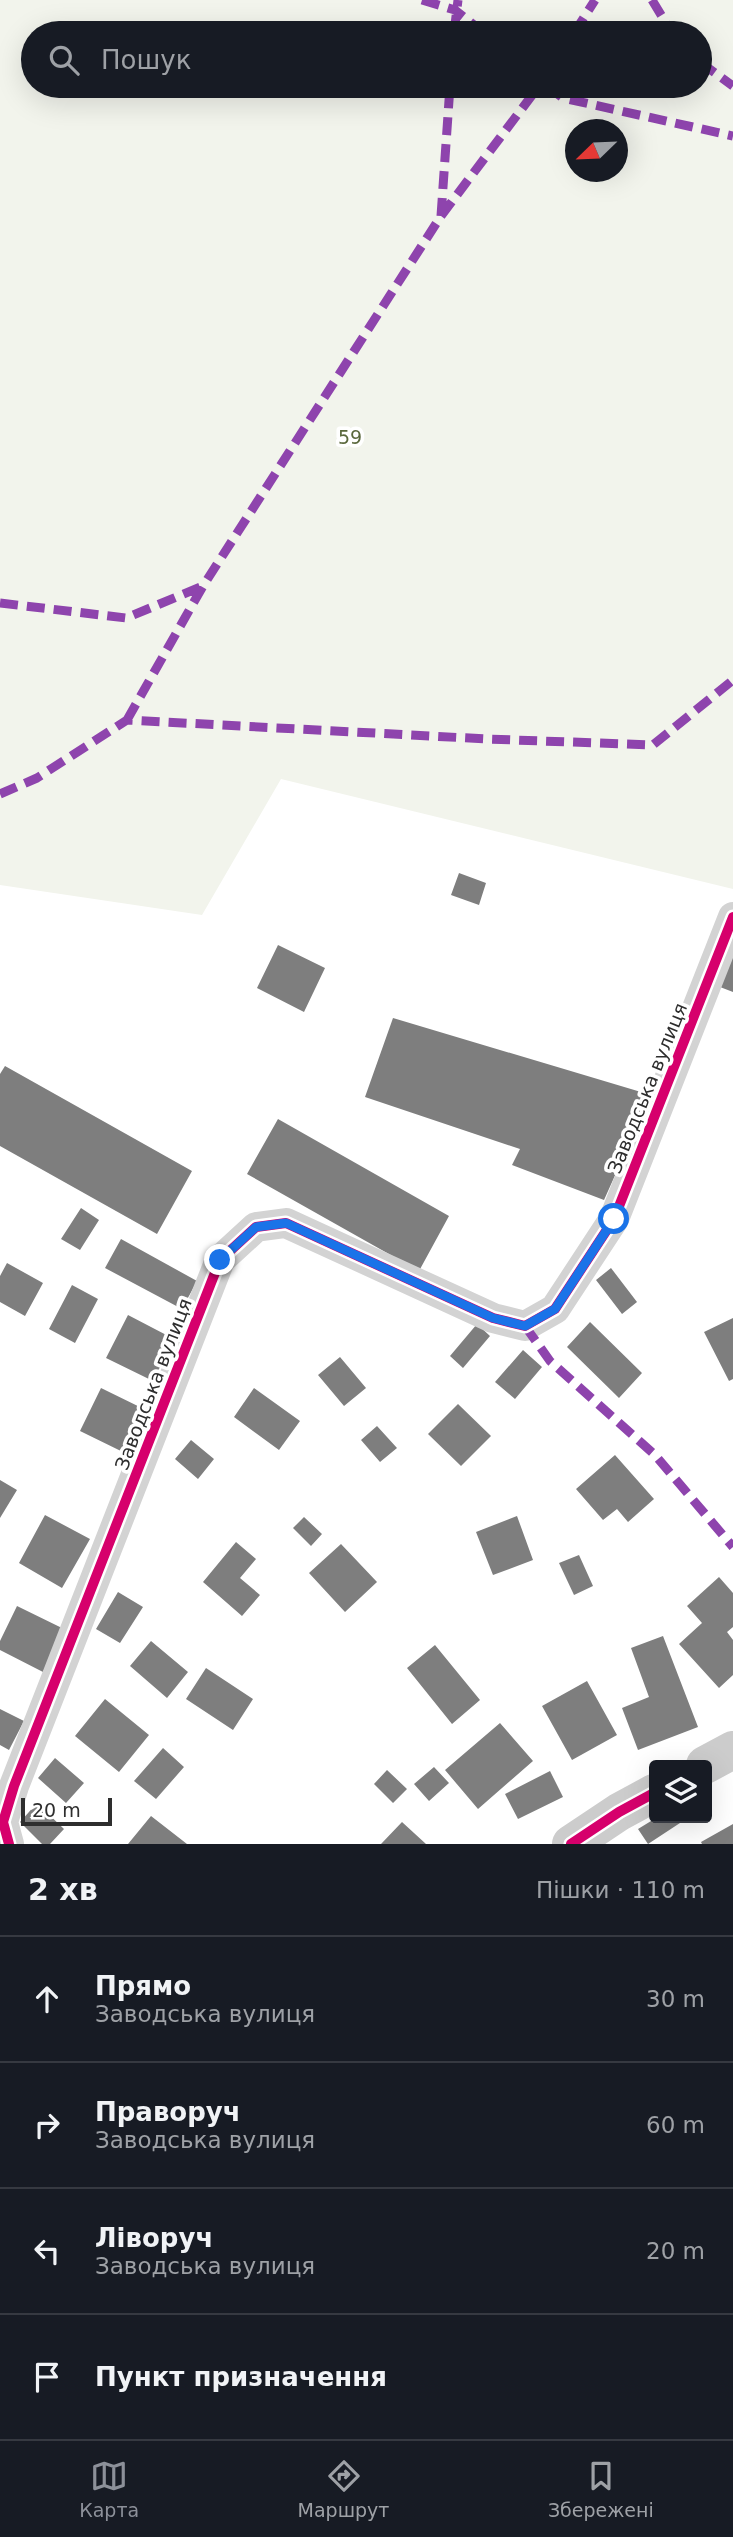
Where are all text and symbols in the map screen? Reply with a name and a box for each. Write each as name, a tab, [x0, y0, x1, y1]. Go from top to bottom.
search box	[21, 21, 712, 98]
icon: search	[45, 41, 83, 79]
text: Пошук	[101, 45, 191, 75]
north arrow	[565, 119, 628, 182]
park label: 59	[338, 426, 362, 448]
street label: Заводська вулиця	[603, 1000, 691, 1176]
route start	[598, 1203, 629, 1234]
route end	[204, 1244, 235, 1275]
street label: Заводська вулиця	[110, 1295, 196, 1473]
map controls	[649, 1760, 712, 1823]
button: layers	[649, 1760, 712, 1823]
scale bar	[21, 1795, 112, 1827]
text: 20 m	[32, 1799, 81, 1821]
text: 2 хв	[28, 1872, 98, 1907]
text: Пішки · 110 m	[536, 1877, 705, 1903]
text: Прямо	[95, 1971, 191, 2001]
icon: ahead	[28, 1980, 66, 2018]
text: 30 m	[646, 1986, 705, 2012]
text: Заводська вулиця	[95, 2001, 315, 2027]
text: Праворуч	[95, 2097, 241, 2127]
icon: right	[28, 2106, 66, 2144]
text: 60 m	[646, 2112, 705, 2138]
text: Заводська вулиця	[95, 2127, 315, 2153]
text: Ліворуч	[95, 2223, 213, 2253]
icon: left	[28, 2232, 66, 2270]
text: 20 m	[646, 2238, 705, 2264]
text: Заводська вулиця	[95, 2253, 315, 2279]
icon: arrive	[28, 2358, 66, 2396]
text: Пункт призначення	[95, 2362, 387, 2392]
tab: Карта	[79, 2457, 139, 2521]
tab: Маршрут	[298, 2457, 389, 2521]
tab: Збережені	[548, 2457, 654, 2521]

